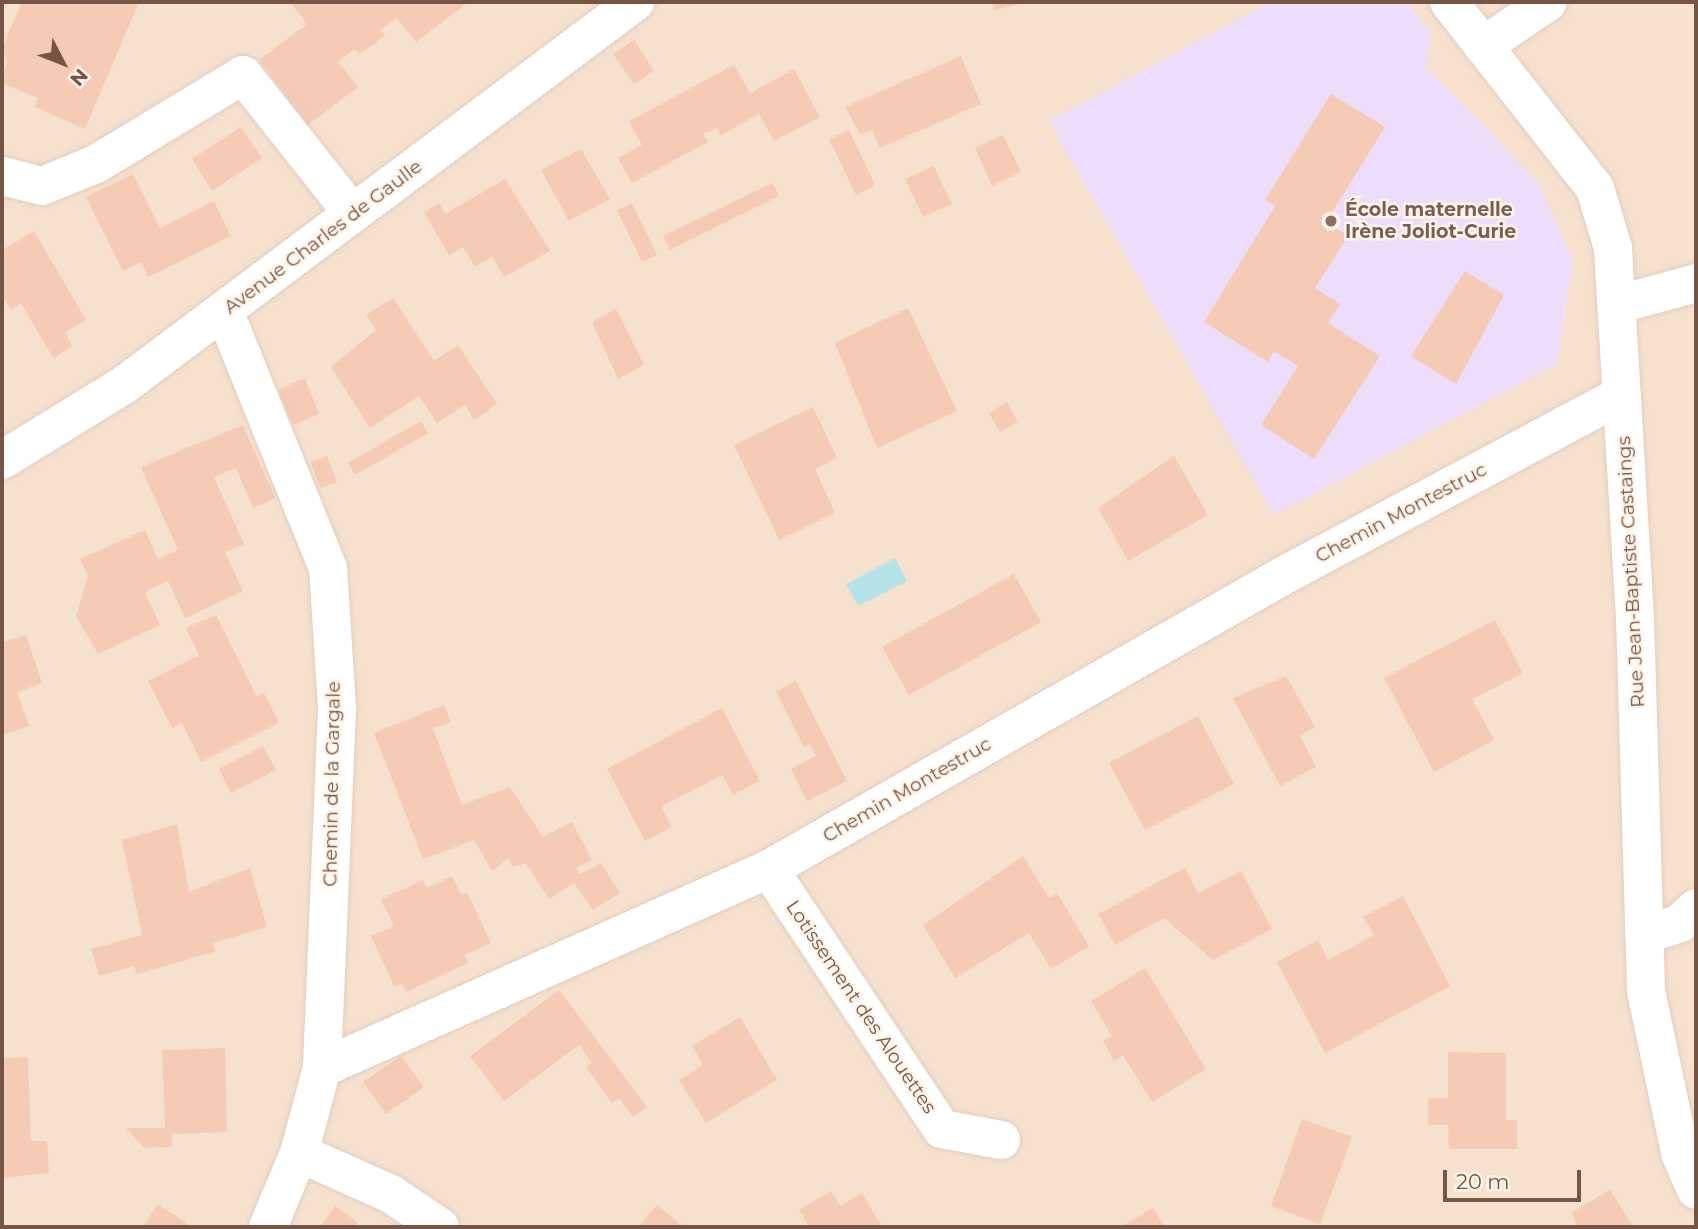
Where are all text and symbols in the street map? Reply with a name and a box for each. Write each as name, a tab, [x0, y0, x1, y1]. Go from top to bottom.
north arrow	[28, 28, 98, 98]
text: N	[65, 64, 93, 91]
street label: Avenue Charles de Gaulle	[219, 155, 427, 319]
place label: École maternelle Irène Joliot-Curie	[1345, 199, 1516, 243]
marker: École maternelle Irène Joliot-Curie	[1323, 213, 1339, 229]
street label: Rue Jean-Baptiste Castaings	[1613, 436, 1649, 708]
street label: Chemin Montestruc	[1311, 458, 1491, 568]
street label: Chemin de la Gargale	[319, 681, 345, 887]
street label: Chemin Montestruc	[819, 732, 995, 848]
street label: Lotissement des Alouettes	[781, 896, 941, 1118]
scale bar	[1446, 1156, 1584, 1200]
text: 20 m	[1456, 1169, 1510, 1194]

